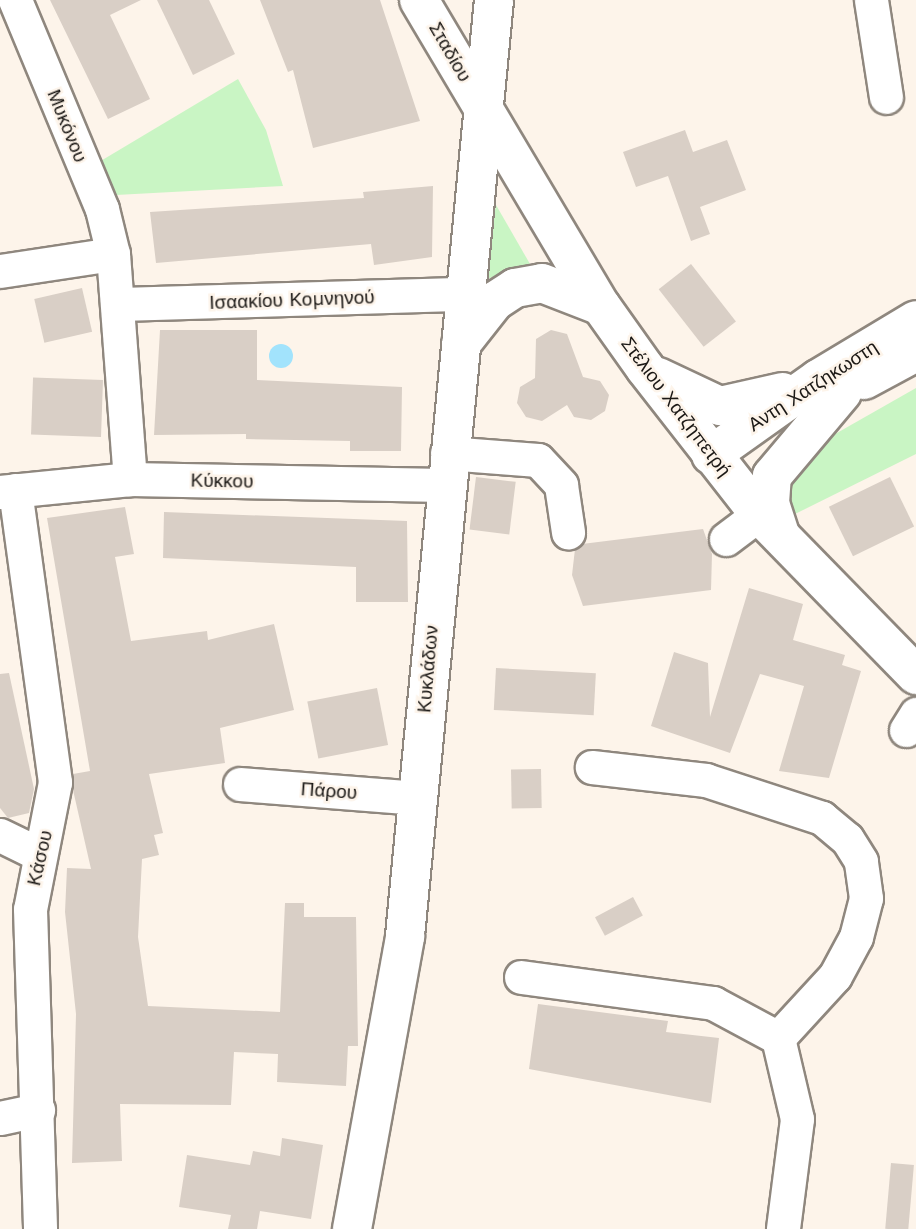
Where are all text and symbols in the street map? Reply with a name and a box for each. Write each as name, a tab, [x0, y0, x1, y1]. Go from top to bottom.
street label: Σταδίου	[424, 18, 476, 86]
street label: Μυκόνου	[42, 86, 92, 166]
street label: Ισαακίου Κομνηνού	[209, 286, 375, 314]
street label: Στέλιου Χατζηπετρή	[616, 333, 736, 481]
street label: Αντη Χατζηκωστη	[744, 336, 882, 436]
street label: Κύκκου	[190, 469, 254, 493]
street label: Κυκλάδων	[413, 624, 443, 714]
street label: Πάρου	[300, 778, 358, 804]
street label: Κάσου	[23, 828, 57, 888]

